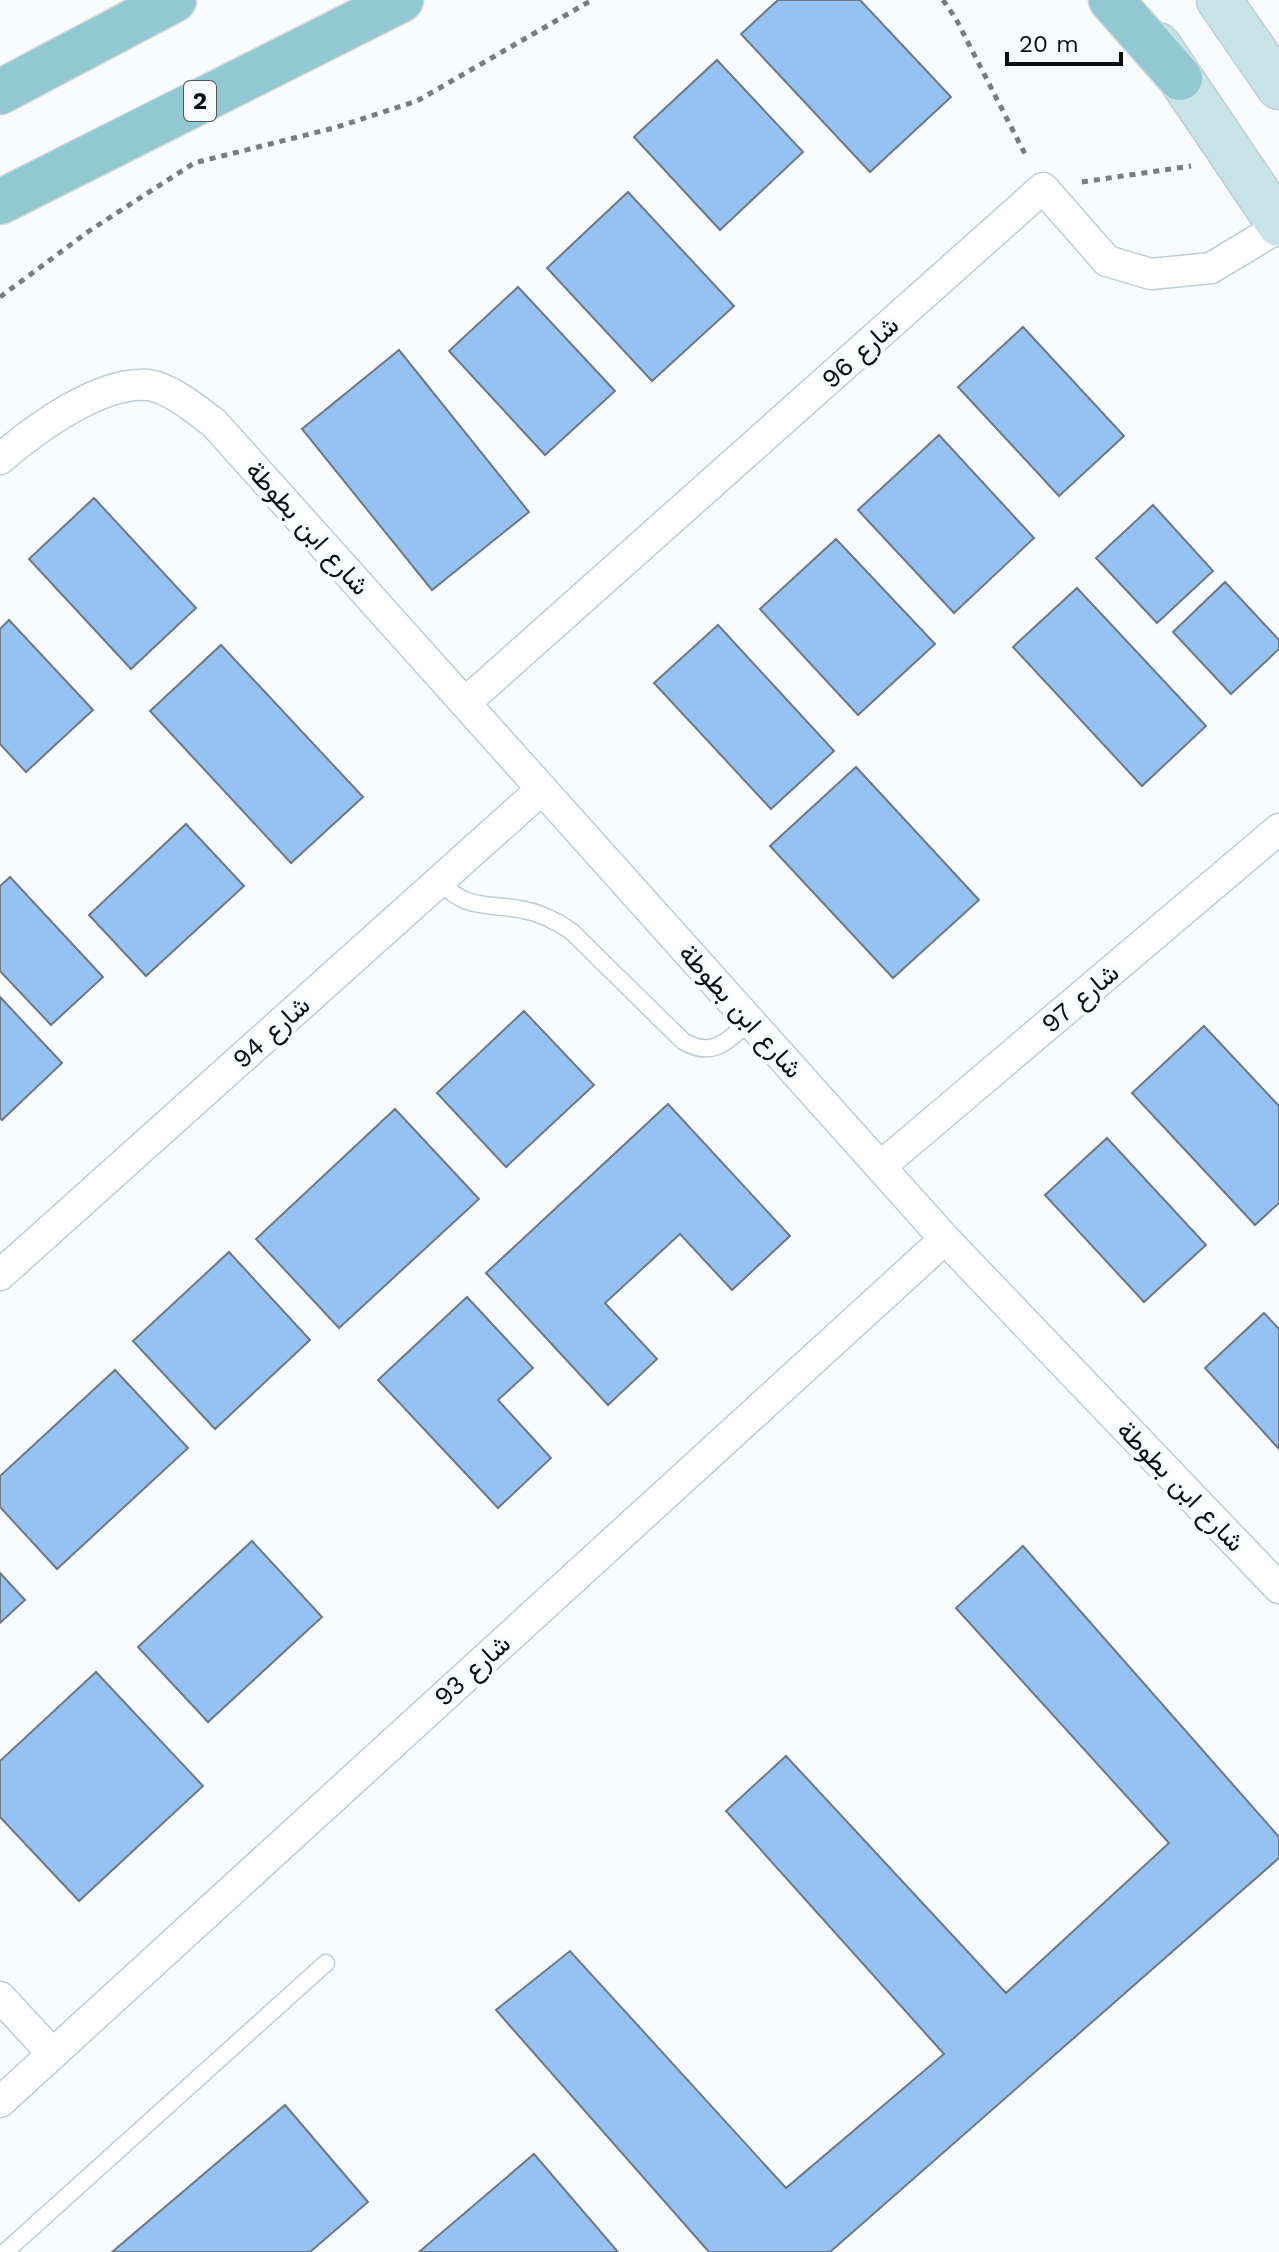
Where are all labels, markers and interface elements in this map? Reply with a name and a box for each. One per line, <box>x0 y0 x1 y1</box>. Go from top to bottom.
scale bar <box>1007 16 1121 66</box>
text: 20 m <box>1019 30 1079 58</box>
road number: 2 <box>184 81 216 121</box>
street label: شارع 96 <box>815 310 907 397</box>
street label: شارع ابن بطوطة <box>238 455 376 603</box>
street label: شارع ابن بطوطة <box>671 938 809 1086</box>
street label: شارع 97 <box>1035 957 1127 1041</box>
street label: شارع 94 <box>226 990 318 1077</box>
street label: شارع ابن بطوطة <box>1109 1415 1251 1560</box>
street label: شارع 93 <box>428 1628 518 1714</box>

